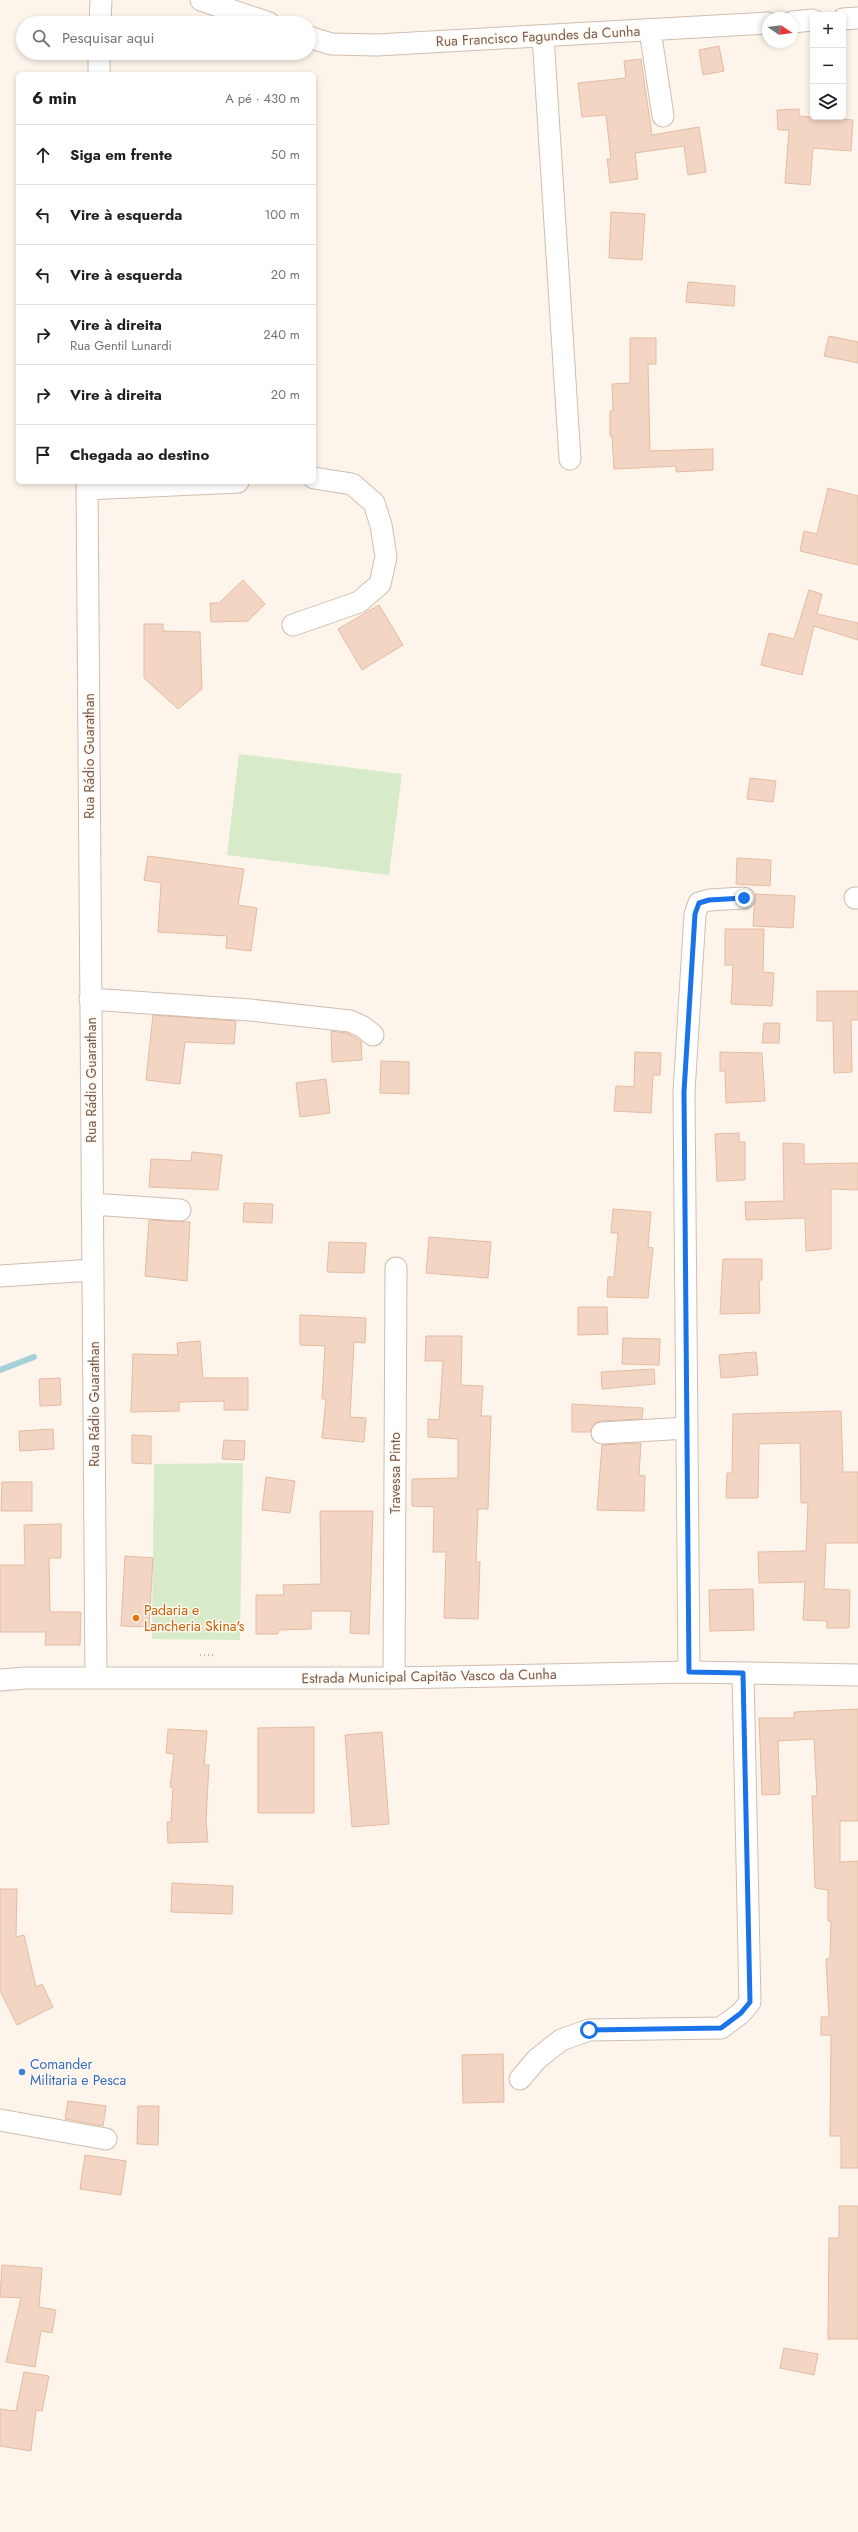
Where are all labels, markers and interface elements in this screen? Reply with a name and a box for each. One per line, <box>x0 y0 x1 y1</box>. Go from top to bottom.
north arrow <box>762 12 798 48</box>
map controls <box>810 12 846 120</box>
button: + <box>810 12 846 48</box>
search box <box>16 16 316 60</box>
street label: Rua Francisco Fagundes da Cunha <box>435 21 641 51</box>
icon: search <box>30 27 52 49</box>
text: Pesquisar aqui <box>62 27 154 49</box>
button: − <box>810 48 846 84</box>
button: layers <box>810 84 846 120</box>
text: 6 min <box>32 86 77 110</box>
text: A pé · 430 m <box>225 89 300 108</box>
icon: ahead <box>32 144 54 166</box>
text: Siga em frente <box>70 144 172 166</box>
text: 50 m <box>271 145 300 164</box>
icon: left <box>32 204 54 226</box>
text: Vire à esquerda <box>70 204 182 226</box>
text: 100 m <box>265 205 300 224</box>
icon: left <box>32 264 54 286</box>
text: Vire à esquerda <box>70 264 182 286</box>
text: 20 m <box>271 265 300 284</box>
text: Vire à direita <box>70 314 162 336</box>
icon: right <box>32 324 54 346</box>
text: 240 m <box>263 325 300 344</box>
text: Rua Gentil Lunardi <box>70 336 172 355</box>
icon: right <box>32 384 54 406</box>
text: Vire à direita <box>70 384 162 406</box>
text: 20 m <box>271 385 300 404</box>
icon: arrive <box>32 444 54 466</box>
text: Chegada ao destino <box>70 444 209 466</box>
street label: Rua Rádio Guarathan <box>79 693 99 819</box>
route end <box>735 889 753 907</box>
street label: Rua Rádio Guarathan <box>81 1017 101 1143</box>
street label: Rua Rádio Guarathan <box>84 1341 104 1467</box>
street label: Travessa Pinto <box>385 1432 405 1514</box>
place label: Padaria e Lancheria Skina's <box>144 1600 245 1636</box>
marker: Padaria e Lancheria Skina's <box>131 1613 141 1623</box>
street label: Estrada Municipal Capitão Vasco da Cunha <box>301 1664 557 1688</box>
route start <box>580 2021 598 2039</box>
place label: Comander Militaria e Pesca <box>30 2054 126 2090</box>
marker: Comander Militaria e Pesca <box>17 2067 27 2077</box>

